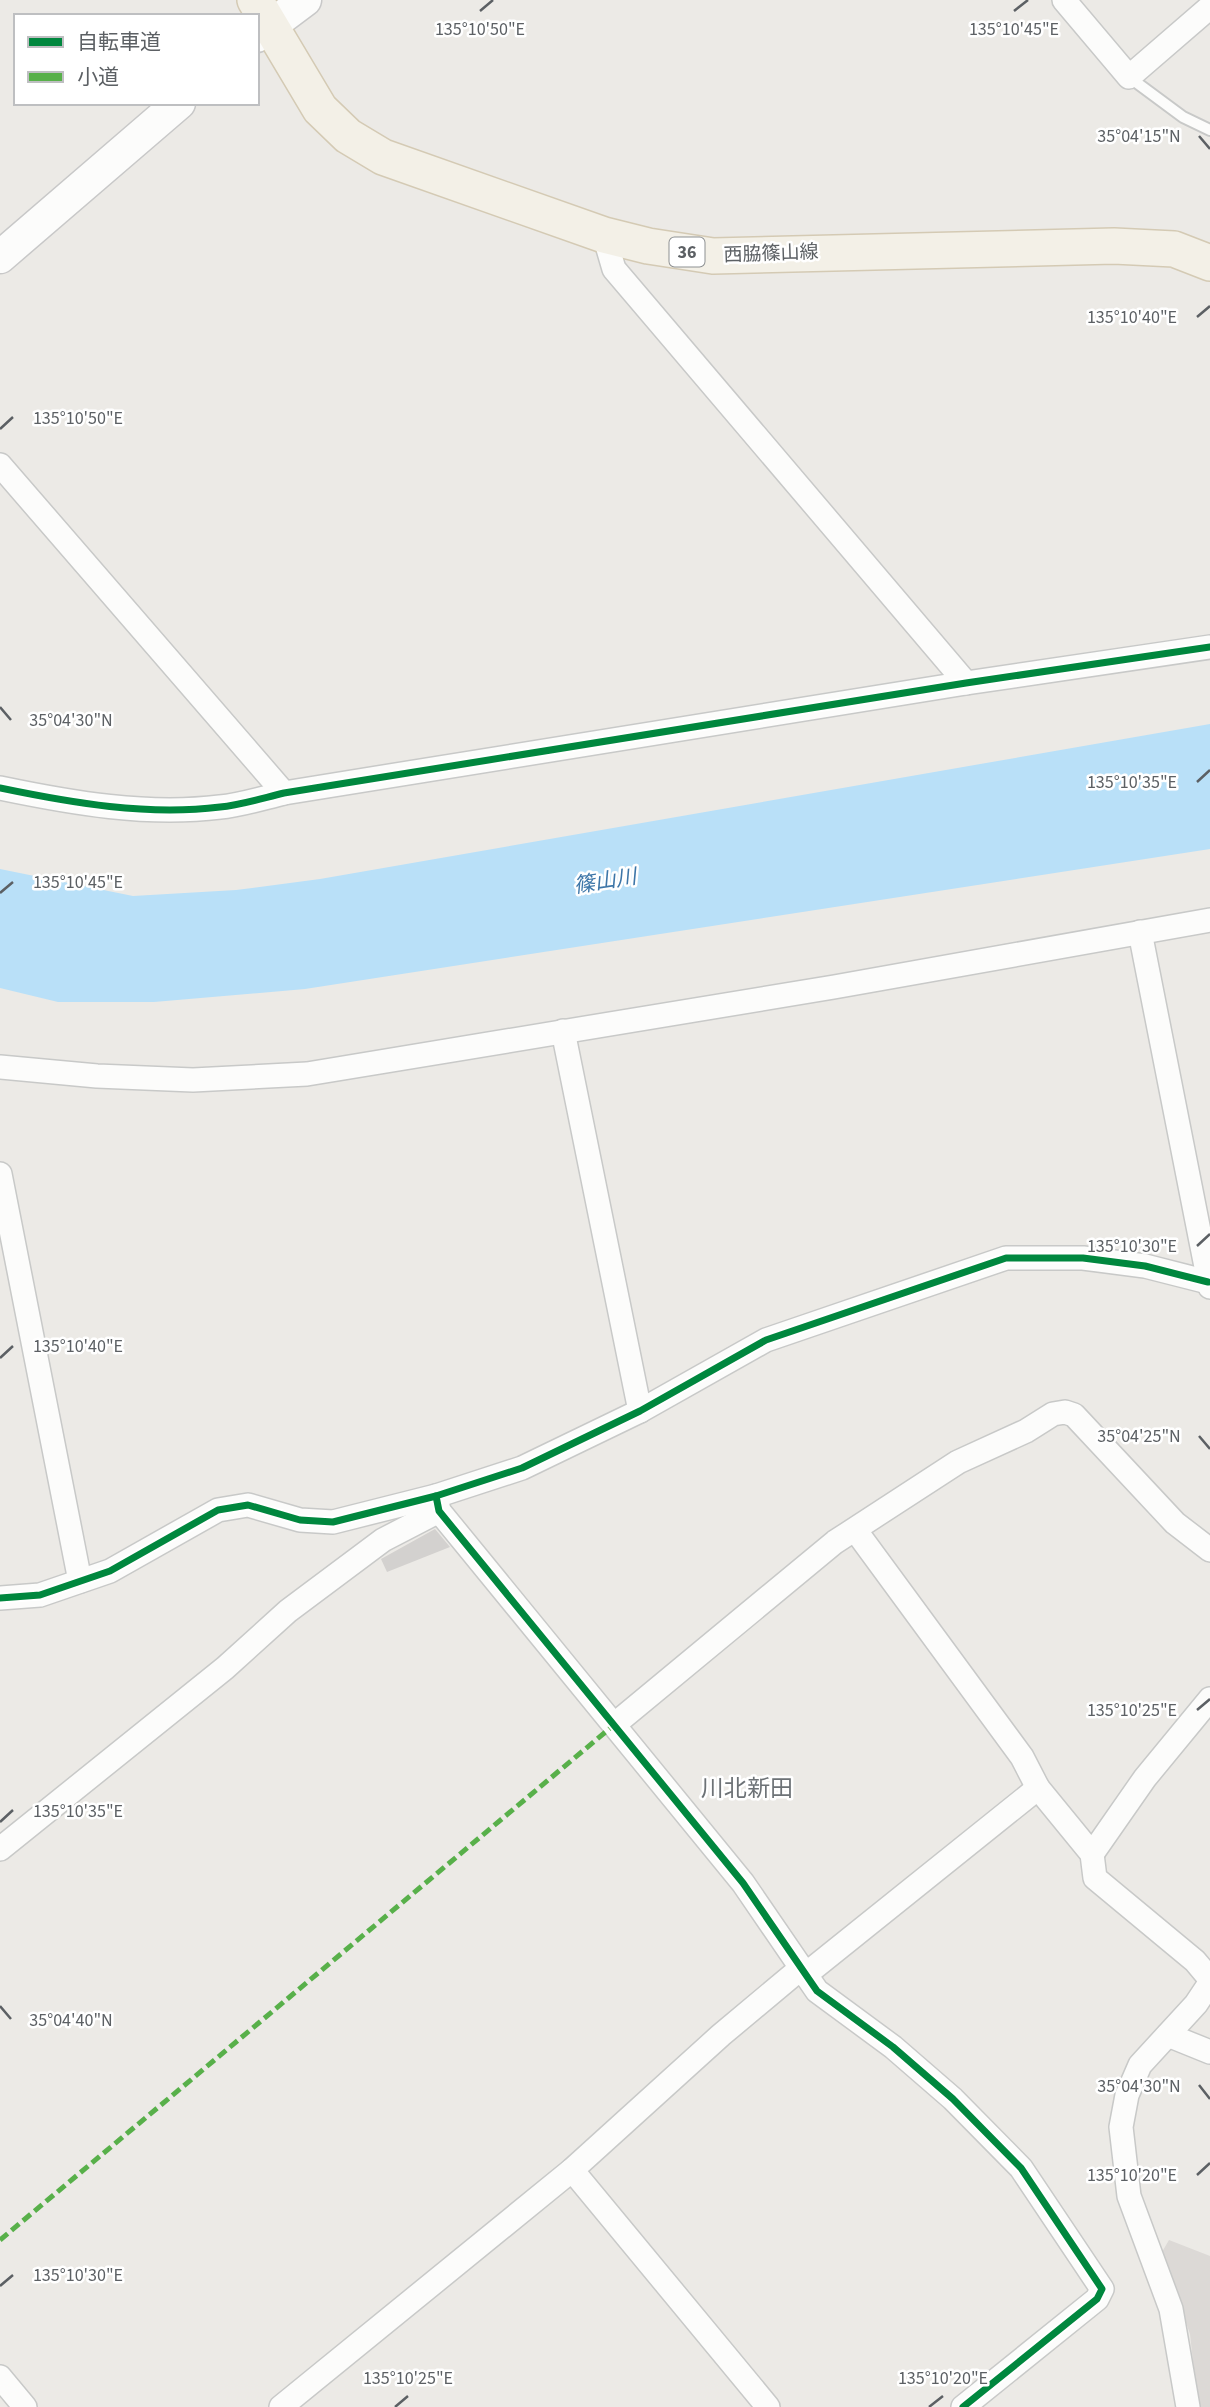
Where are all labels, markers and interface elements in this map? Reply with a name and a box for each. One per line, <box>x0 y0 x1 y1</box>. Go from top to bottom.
legend <box>14 14 259 105</box>
text: 135°10'50"E <box>435 17 525 42</box>
text: 135°10'45"E <box>969 17 1059 42</box>
text: 自転車道 <box>77 27 161 57</box>
text: 小道 <box>77 62 119 92</box>
text: 35°04'15"N <box>1097 124 1181 149</box>
road number: 36 <box>670 238 704 266</box>
street label: 西脇篠山線 <box>723 239 819 269</box>
text: 135°10'40"E <box>1087 305 1177 330</box>
text: 135°10'50"E <box>33 406 123 431</box>
text: 35°04'30"N <box>29 708 113 733</box>
text: 135°10'35"E <box>1087 770 1177 795</box>
water label: 篠山川 <box>572 861 640 901</box>
text: 135°10'45"E <box>33 870 123 895</box>
text: 135°10'30"E <box>1087 1234 1177 1259</box>
text: 135°10'40"E <box>33 1334 123 1359</box>
text: 35°04'25"N <box>1097 1424 1181 1449</box>
text: 135°10'25"E <box>1087 1698 1177 1723</box>
district label: 川北新田 <box>701 1772 793 1805</box>
text: 135°10'35"E <box>33 1799 123 1824</box>
text: 35°04'40"N <box>29 2008 113 2033</box>
text: 35°04'30"N <box>1097 2074 1181 2099</box>
text: 135°10'20"E <box>1087 2163 1177 2188</box>
text: 135°10'30"E <box>33 2263 123 2288</box>
text: 135°10'25"E <box>363 2366 453 2391</box>
text: 135°10'20"E <box>898 2366 988 2391</box>

